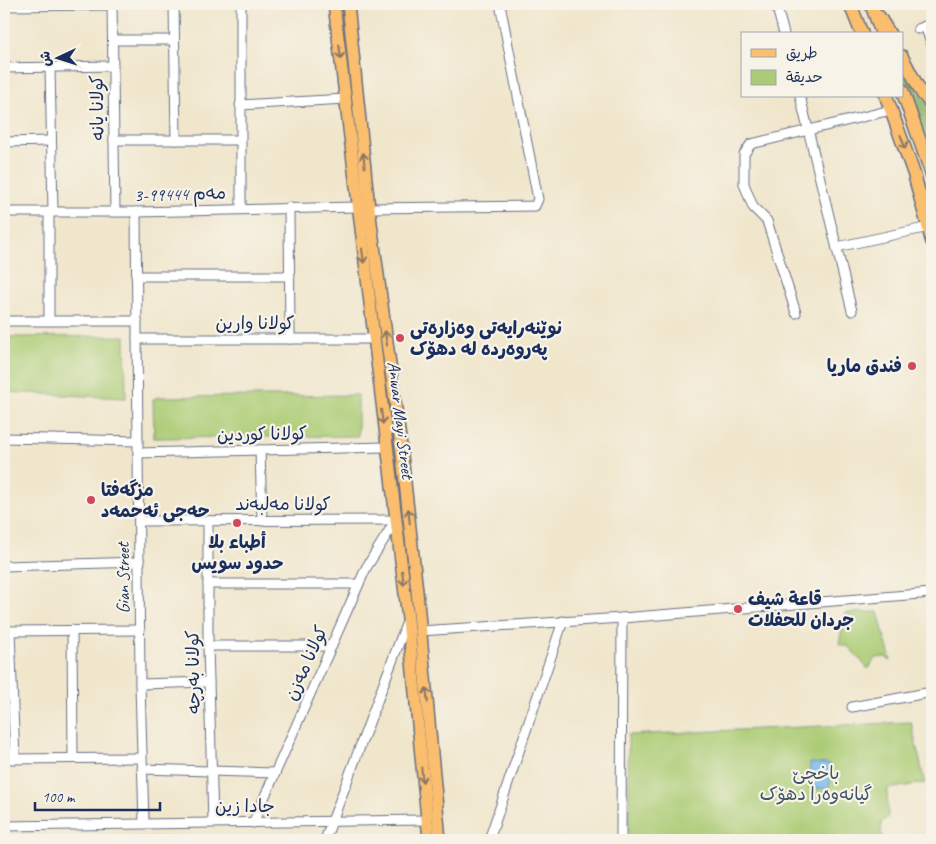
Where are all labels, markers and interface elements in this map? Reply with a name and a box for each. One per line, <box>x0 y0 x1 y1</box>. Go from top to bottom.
north arrow <box>32 32 82 82</box>
legend <box>741 32 904 98</box>
one-way arrow <box>335 44 345 60</box>
text: طريق <box>786 44 818 63</box>
text: ش <box>37 51 55 67</box>
text: حديقة <box>786 68 823 87</box>
street label: کولانا یانه <box>85 74 110 141</box>
one-way arrow <box>899 134 908 149</box>
one-way arrow <box>360 152 369 168</box>
street label: مەم 99444-3 <box>134 181 226 210</box>
one-way arrow <box>358 247 368 263</box>
street label: کولانا وارین <box>215 312 295 335</box>
place label: نوێنەرایەتی وەزارەتی پەروەردە لە دهۆک <box>410 317 562 361</box>
one-way arrow <box>381 330 391 346</box>
marker: نوێنەرایەتی وەزارەتی پەروەردە لە دهۆک <box>394 332 406 344</box>
place label: فندق ماريا <box>827 355 902 377</box>
street label: Anwar Mayi Street <box>383 360 419 482</box>
marker: فندق ماريا <box>906 360 918 372</box>
one-way arrow <box>377 409 387 425</box>
street label: کولانا کوردین <box>217 422 308 447</box>
place label: مزگەفتا حەجی ئەحمەد <box>101 479 210 523</box>
street label: کولانا مەلبەند <box>235 493 331 516</box>
marker: مزگەفتا حەجی ئەحمەد <box>85 494 97 506</box>
one-way arrow <box>404 509 414 525</box>
marker: أطباء بلا حدود سويس <box>231 517 243 529</box>
place label: أطباء بلا حدود سويس <box>191 531 284 574</box>
street label: Gian Street <box>112 541 134 613</box>
one-way arrow <box>398 570 408 586</box>
place label: قاعة شيف جردان للحفلات <box>748 588 854 631</box>
marker: قاعة شيف جردان للحفلات <box>732 603 744 615</box>
street label: کولانا مەزن <box>280 622 333 704</box>
street label: کولانا بەرچە <box>181 630 206 714</box>
one-way arrow <box>422 688 432 704</box>
park label: باخچێ گیانه‌وه‌را دهۆک <box>760 762 873 805</box>
one-way arrow <box>417 767 427 783</box>
scale bar <box>35 779 160 811</box>
text: 100 m <box>42 788 76 807</box>
street label: جادا زین <box>215 795 275 817</box>

